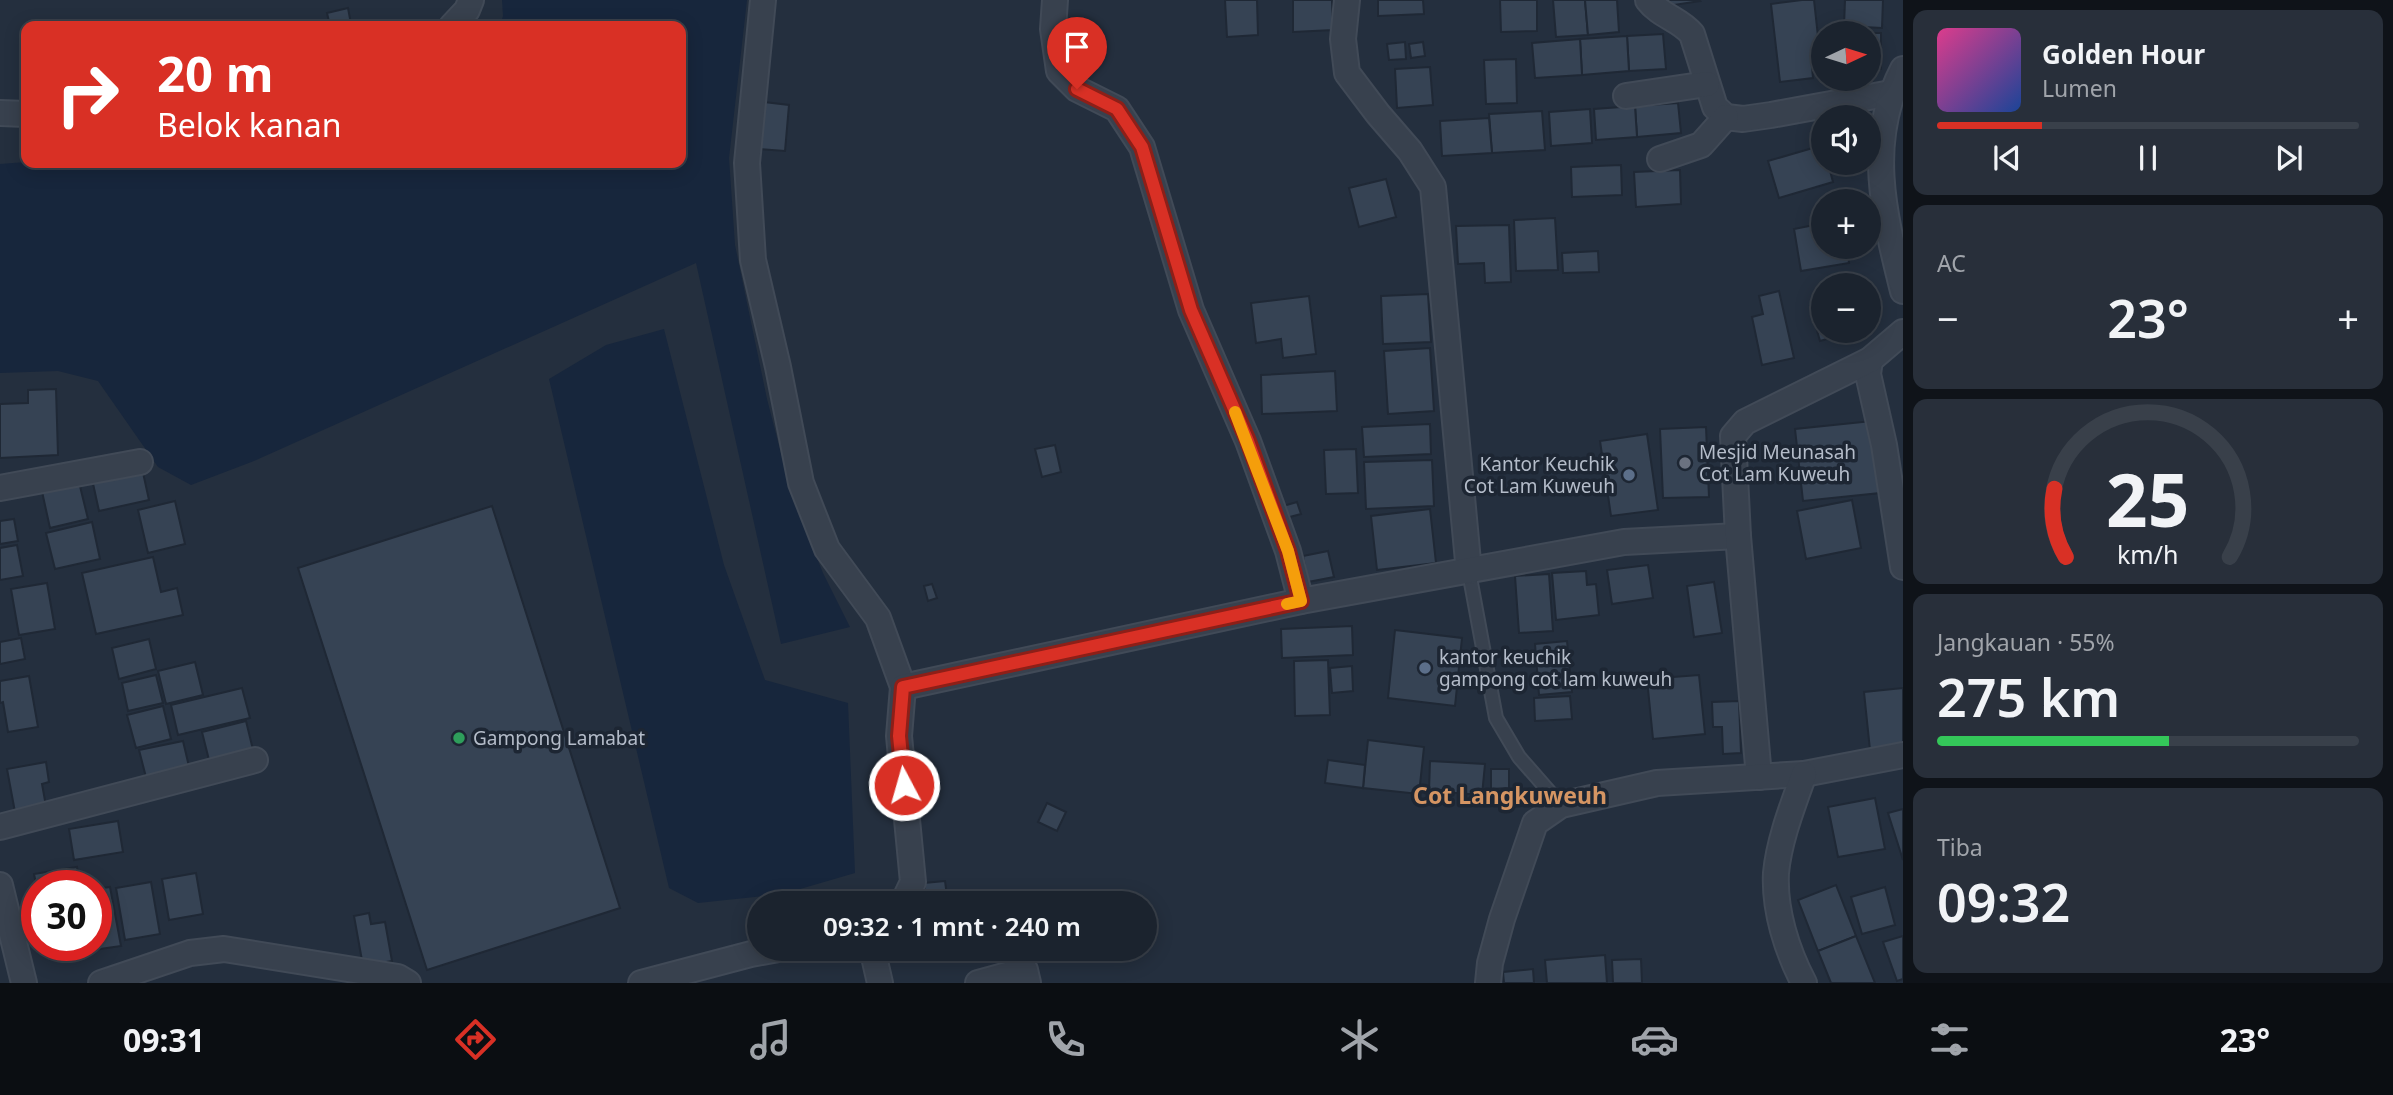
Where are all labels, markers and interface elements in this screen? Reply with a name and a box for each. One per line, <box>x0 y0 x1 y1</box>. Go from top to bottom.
pin <box>1047 17 1107 89</box>
north arrow <box>1811 21 1881 91</box>
map controls <box>1811 21 1881 343</box>
icon: arrive <box>1058 28 1096 66</box>
text: Golden Hour <box>2042 36 2205 72</box>
text: 20 m <box>157 40 274 106</box>
icon: right <box>42 49 133 140</box>
text: Lumen <box>2042 72 2117 104</box>
text: Belok kanan <box>157 103 341 146</box>
button: sound <box>1811 105 1881 175</box>
icon: previous <box>1988 139 2026 177</box>
icon: pause <box>2129 139 2167 177</box>
icon: next <box>2270 139 2308 177</box>
button: + <box>1811 189 1881 259</box>
text: AC <box>1937 247 1966 279</box>
button: − <box>1811 273 1881 343</box>
text: 23° <box>2107 282 2189 353</box>
text: − <box>1937 292 1959 344</box>
text: + <box>2337 292 2359 344</box>
place label: Mesjid Meunasah Cot Lam Kuweuh <box>1699 439 1856 487</box>
text: 25 <box>2106 450 2190 549</box>
place label: Kantor Keuchik Cot Lam Kuweuh <box>1464 451 1615 499</box>
marker: Mesjid Meunasah Cot Lam Kuweuh <box>1677 455 1693 471</box>
marker: Kantor Keuchik Cot Lam Kuweuh <box>1621 467 1637 483</box>
text: km/h <box>2117 537 2179 571</box>
text: Jangkauan · 55% <box>1937 626 2115 658</box>
place label: kantor keuchik gampong cot lam kuweuh <box>1439 644 1672 692</box>
marker: kantor keuchik gampong cot lam kuweuh <box>1417 660 1433 676</box>
text: 275 km <box>1937 661 2120 732</box>
place label: Gampong Lamabat <box>473 725 645 751</box>
marker: Gampong Lamabat <box>451 730 467 746</box>
position arrow <box>867 748 941 822</box>
district label: Cot Langkuweuh <box>1413 779 1607 811</box>
text: Tiba <box>1937 831 1983 863</box>
text: 09:32 <box>1937 866 2070 937</box>
speed limit sign: 30 <box>21 870 112 961</box>
text: 09:32 · 1 mnt · 240 m <box>823 908 1081 944</box>
icon: directions <box>451 1015 500 1064</box>
icon: music <box>746 1015 795 1064</box>
icon: phone <box>1041 1015 1090 1064</box>
icon: climate <box>1335 1015 1384 1064</box>
icon: car <box>1630 1015 1679 1064</box>
icon: filters <box>1925 1015 1974 1064</box>
text: 09:31 <box>123 1018 205 1061</box>
text: 23° <box>2220 1018 2270 1061</box>

